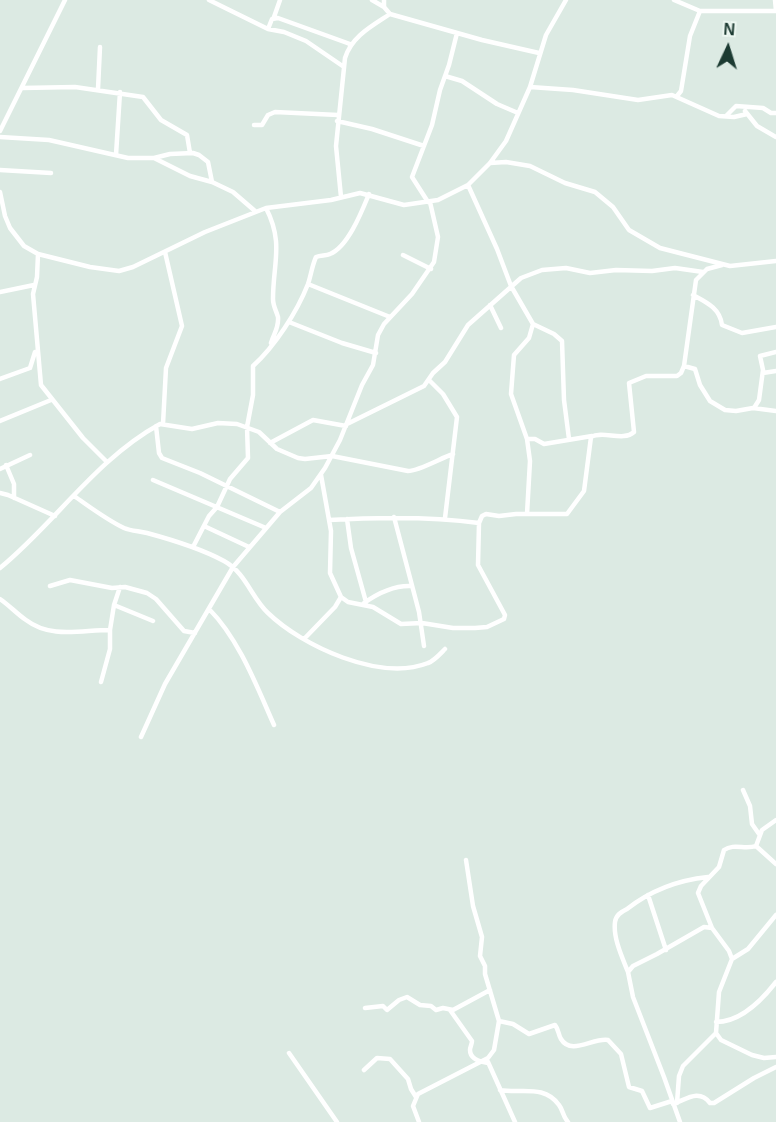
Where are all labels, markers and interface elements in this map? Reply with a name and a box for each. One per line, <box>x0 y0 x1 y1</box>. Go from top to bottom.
north arrow <box>698 18 758 78</box>
text: N <box>723 21 736 38</box>

